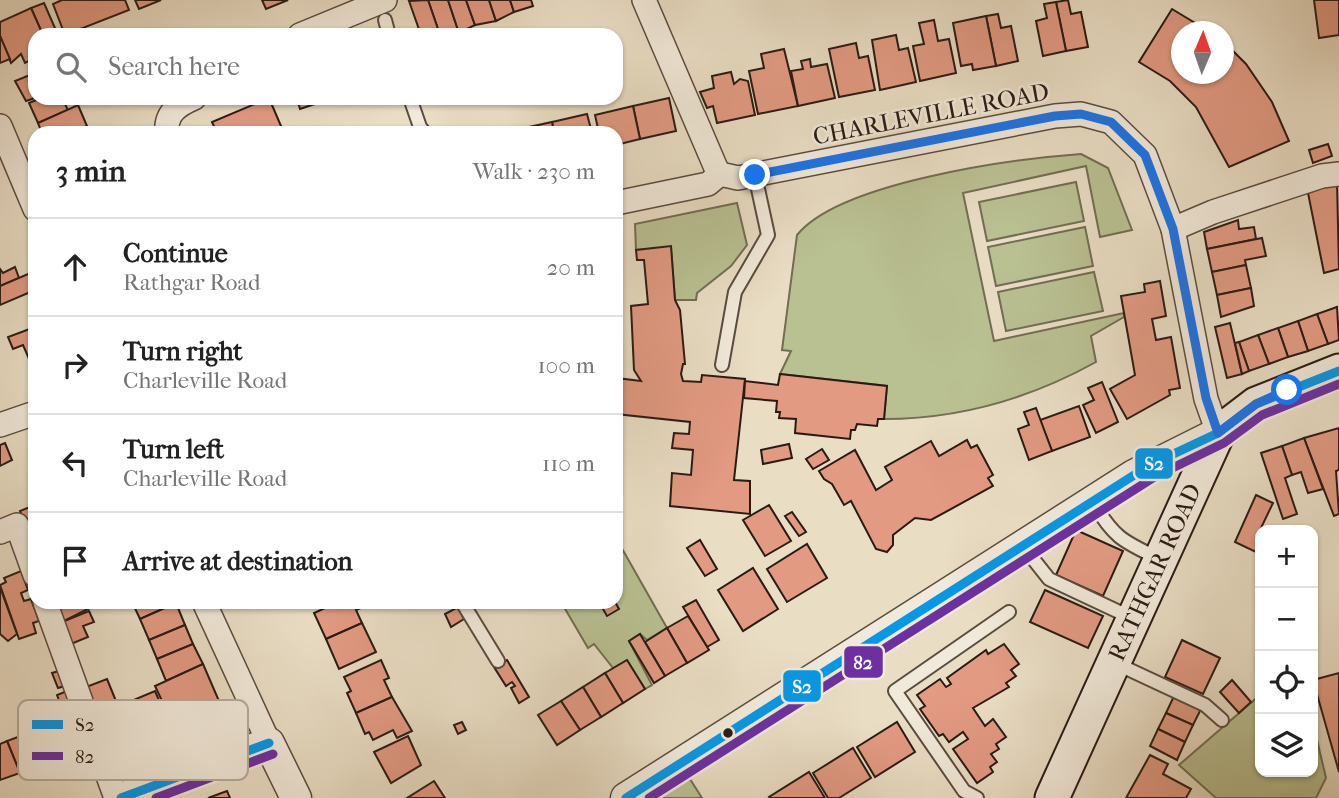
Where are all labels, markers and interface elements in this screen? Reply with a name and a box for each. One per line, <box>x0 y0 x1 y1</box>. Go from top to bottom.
north arrow <box>1171 21 1234 84</box>
search box <box>28 28 623 105</box>
icon: search <box>52 48 90 86</box>
text: Search here <box>108 51 240 82</box>
street label: CHARLEVILLE ROAD <box>811 77 1051 151</box>
text: 3 min <box>56 154 126 189</box>
text: Walk · 230 m <box>473 158 595 185</box>
route end <box>739 159 770 190</box>
text: Continue <box>123 238 228 269</box>
icon: ahead <box>56 248 94 286</box>
text: 20 m <box>546 254 595 281</box>
text: Rathgar Road <box>123 269 261 296</box>
text: Turn right <box>123 336 243 367</box>
icon: right <box>56 346 94 384</box>
text: 100 m <box>537 352 595 379</box>
text: Charleville Road <box>123 367 287 394</box>
route start <box>1271 374 1302 405</box>
text: Turn left <box>123 434 224 465</box>
icon: left <box>56 444 94 482</box>
line badge: S2 <box>1134 447 1174 480</box>
text: 110 m <box>542 450 595 477</box>
text: S2 <box>1144 453 1164 475</box>
text: Charleville Road <box>123 465 287 492</box>
street label: RATHGAR ROAD <box>1102 479 1207 665</box>
map controls <box>1255 525 1318 777</box>
button: + <box>1255 525 1318 588</box>
icon: arrive <box>56 542 94 580</box>
text: Arrive at destination <box>123 546 353 577</box>
button: − <box>1255 588 1318 651</box>
line badge: 82 <box>843 645 884 679</box>
button: locate <box>1255 651 1318 714</box>
text: 82 <box>853 652 873 674</box>
line badge: S2 <box>782 669 822 703</box>
text: S2 <box>792 676 812 698</box>
legend <box>18 700 248 780</box>
text: S2 <box>75 714 95 736</box>
button: layers <box>1255 714 1318 777</box>
unlabelled marker <box>721 726 735 740</box>
text: 82 <box>75 746 95 768</box>

